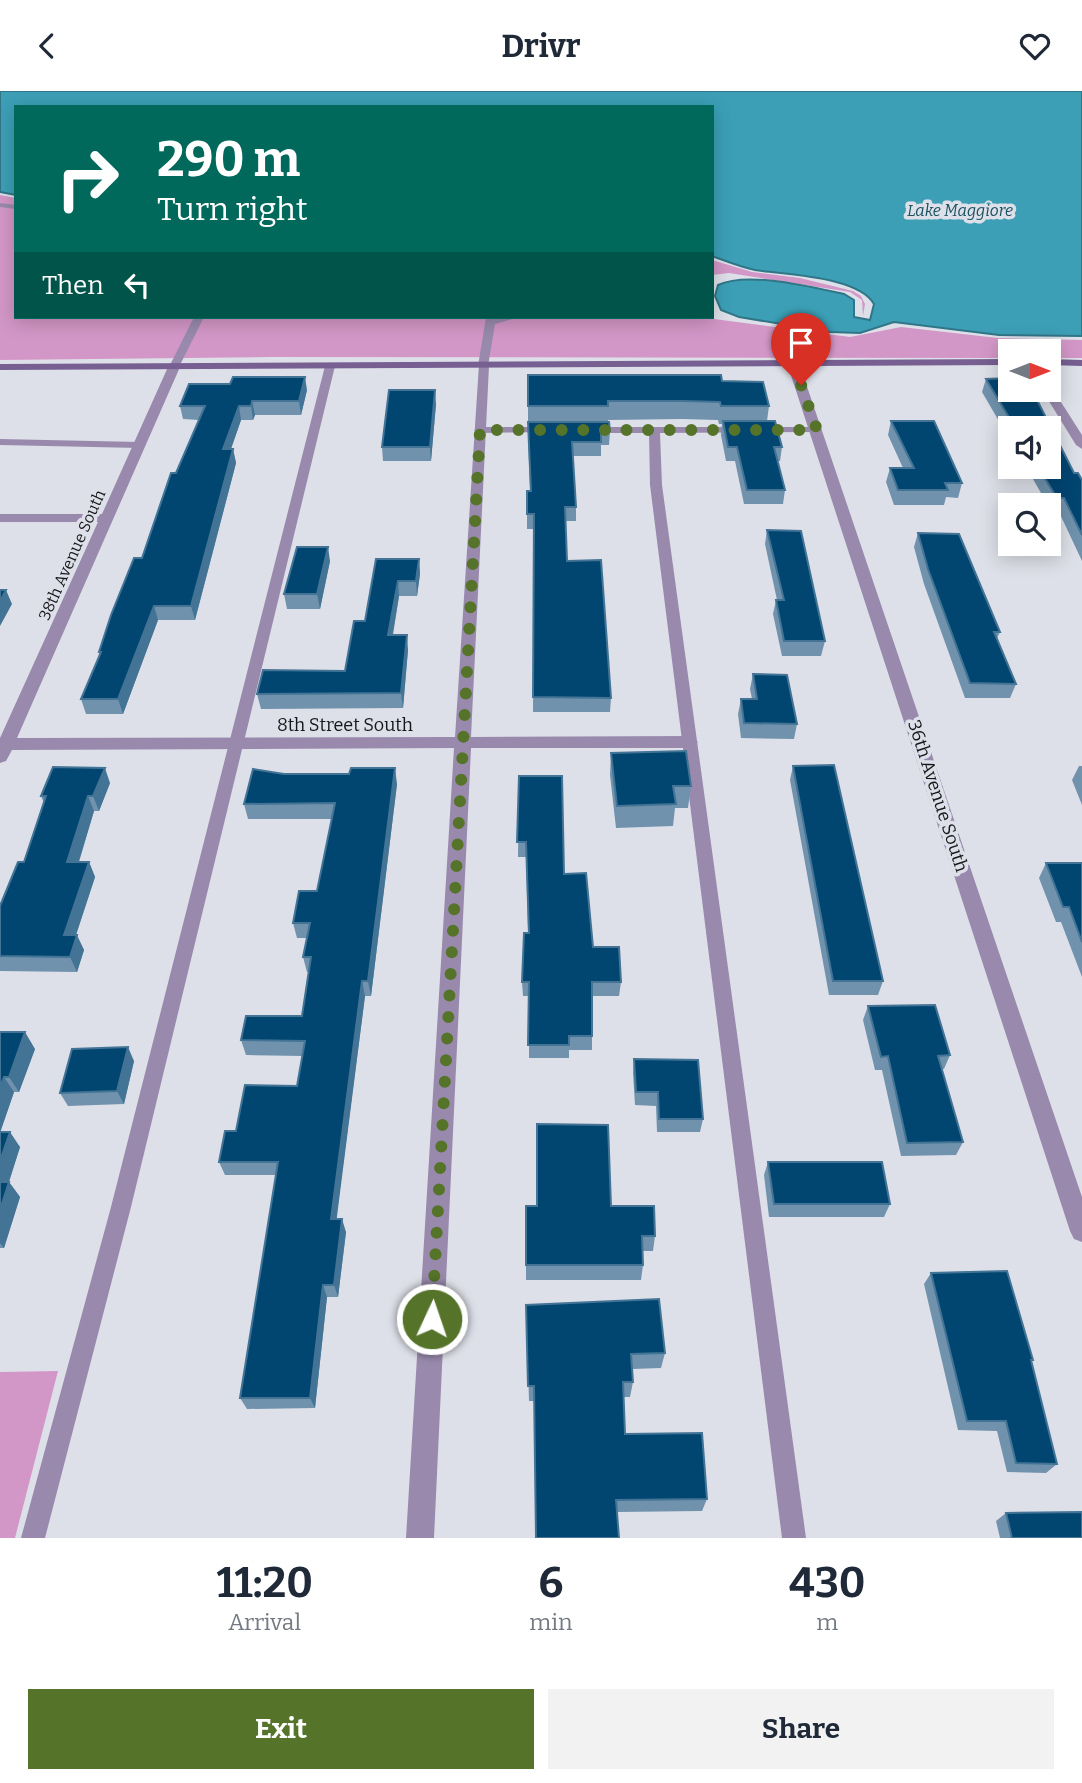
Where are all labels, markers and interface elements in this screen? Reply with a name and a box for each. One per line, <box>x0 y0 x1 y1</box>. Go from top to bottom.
icon: back <box>28 27 66 65</box>
text: Drivr <box>501 27 581 65</box>
icon: heart <box>1016 27 1054 65</box>
text: 290 m <box>157 130 300 189</box>
icon: right <box>42 133 133 224</box>
text: Turn right <box>157 190 308 228</box>
water label: Lake Maggiore <box>907 201 1013 220</box>
icon: left <box>118 266 156 304</box>
text: Then <box>42 270 104 301</box>
pin <box>771 313 831 385</box>
icon: arrive <box>782 324 820 362</box>
north arrow <box>998 339 1060 403</box>
map controls <box>998 339 1061 556</box>
button: sound <box>998 416 1061 479</box>
street label: 38th Avenue South <box>35 487 109 623</box>
button: search <box>998 493 1061 556</box>
street label: 8th Street South <box>277 714 413 736</box>
street label: 36th Avenue South <box>903 717 973 875</box>
position arrow <box>395 1282 469 1356</box>
text: 11:20 <box>216 1558 313 1608</box>
text: 6 <box>539 1558 563 1608</box>
text: 430 <box>789 1558 866 1608</box>
text: Arrival <box>228 1608 301 1636</box>
text: min <box>529 1608 573 1636</box>
text: m <box>816 1608 838 1636</box>
button: Exit <box>28 1689 534 1769</box>
button: Share <box>548 1689 1054 1769</box>

